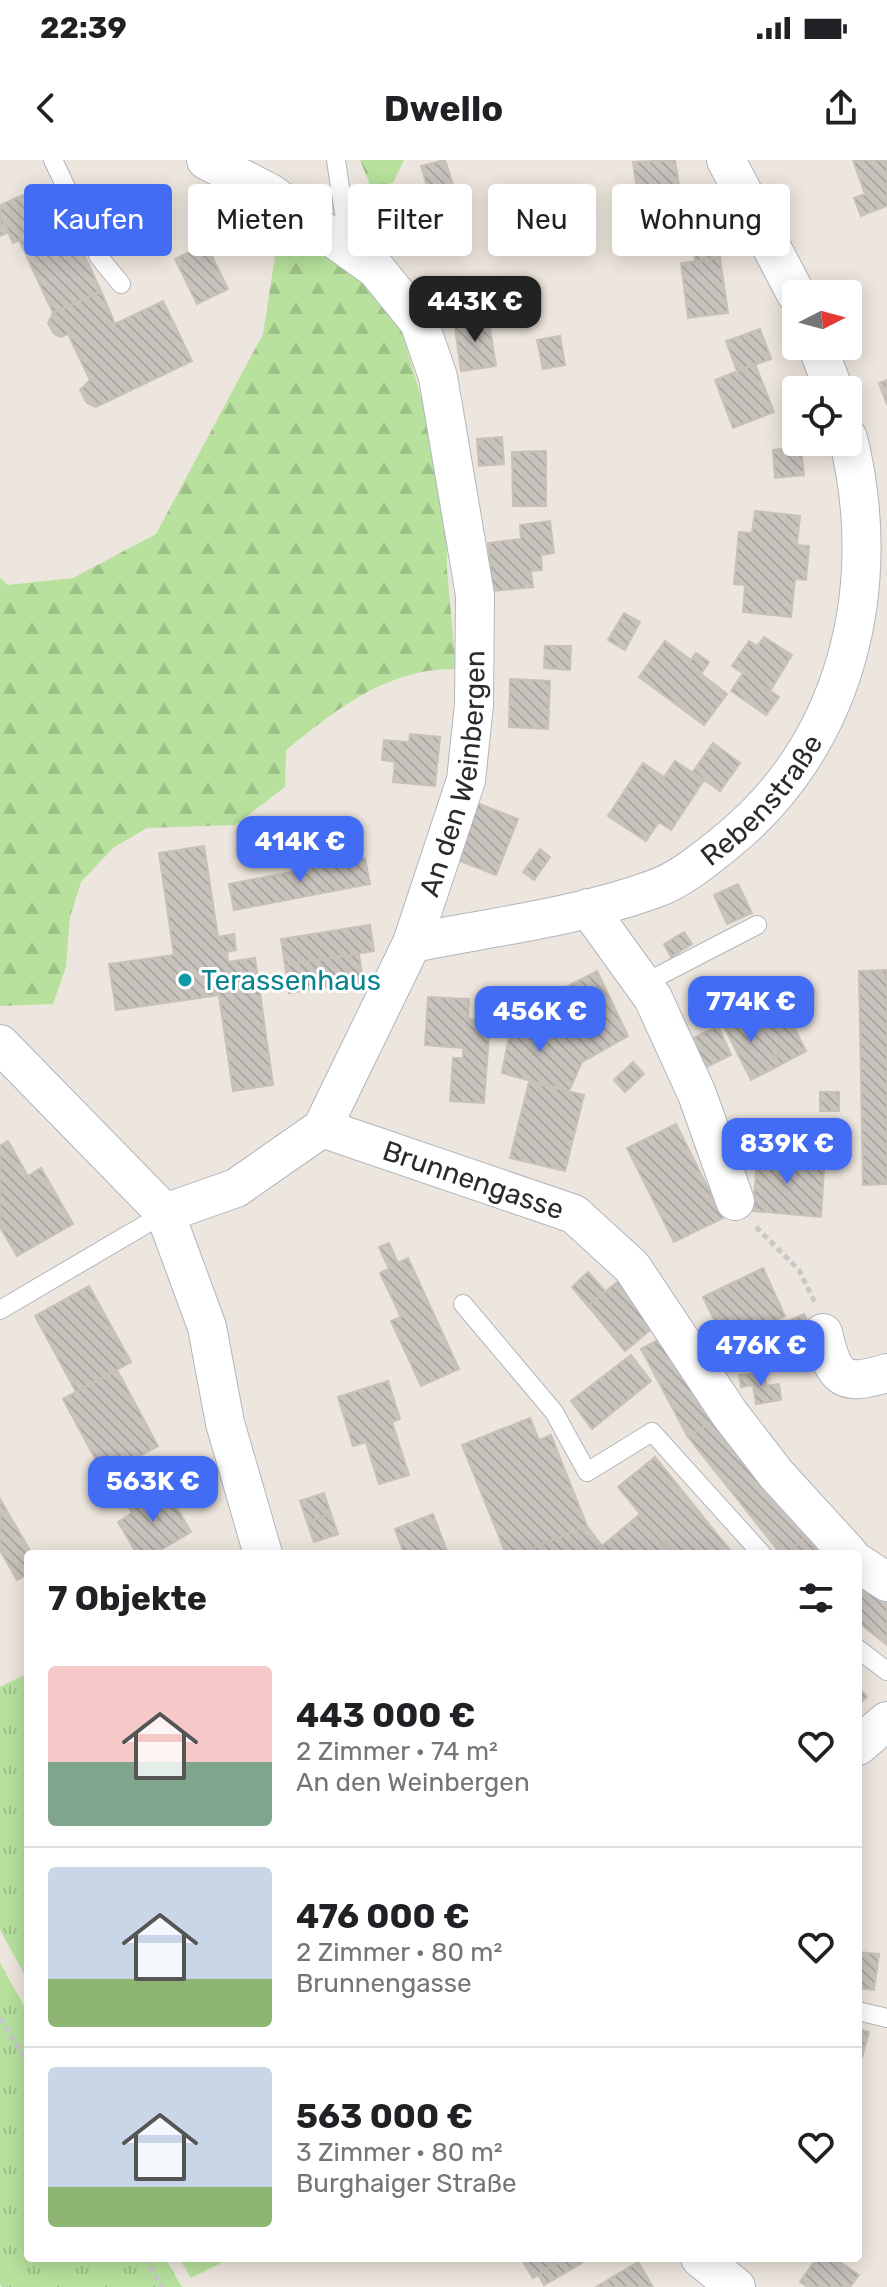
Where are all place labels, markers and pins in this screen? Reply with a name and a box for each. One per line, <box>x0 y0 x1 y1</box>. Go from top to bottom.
pin: 443K € <box>410 276 540 344</box>
pin: 414K € <box>235 816 365 884</box>
place label: Terassenhaus <box>201 964 381 997</box>
marker: Terassenhaus <box>176 971 194 989</box>
pin: 774K € <box>686 976 816 1044</box>
pin: 456K € <box>475 986 605 1054</box>
pin: 839K € <box>722 1118 852 1186</box>
pin: 476K € <box>696 1320 826 1388</box>
pin: 563K € <box>88 1456 218 1524</box>

